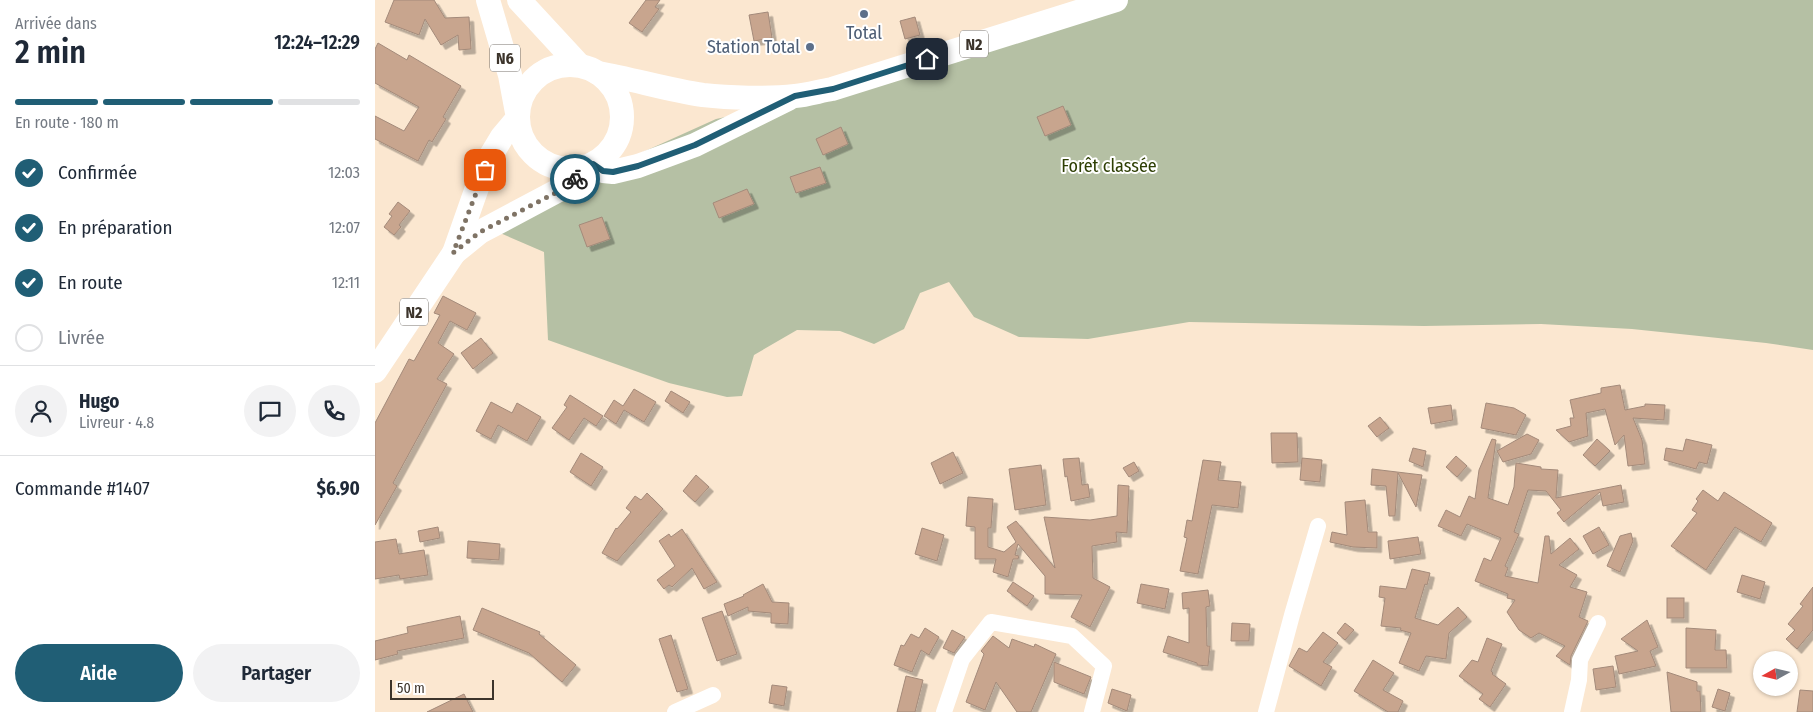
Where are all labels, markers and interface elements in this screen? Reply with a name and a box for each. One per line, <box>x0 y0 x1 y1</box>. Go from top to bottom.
marker: Total <box>858 8 870 20</box>
text: Arrivée dans <box>15 14 97 33</box>
place label: Total <box>846 22 882 44</box>
text: 12:24–12:29 <box>274 31 360 54</box>
road number: N2 <box>960 31 988 58</box>
text: 2 min <box>15 33 86 71</box>
place label: Station Total <box>707 36 800 58</box>
pin <box>906 38 948 80</box>
marker: Station Total <box>804 41 816 53</box>
road number: N6 <box>490 44 520 72</box>
icon: home <box>913 45 941 73</box>
text: En route · 180 m <box>15 113 119 132</box>
pin <box>464 149 506 191</box>
courier <box>550 154 600 204</box>
park label: Forêt classée <box>1061 155 1157 177</box>
icon: bag <box>471 156 499 184</box>
icon: check <box>15 159 43 187</box>
text: Confirmée <box>58 161 137 184</box>
text: 12:03 <box>328 163 360 182</box>
icon: bike <box>561 165 589 193</box>
icon: check <box>15 214 43 242</box>
text: En préparation <box>58 216 172 239</box>
text: 12:07 <box>329 218 360 237</box>
icon: check <box>15 269 43 297</box>
text: En route <box>58 271 123 294</box>
text: 12:11 <box>332 273 360 292</box>
road number: N2 <box>400 298 428 326</box>
text: Livrée <box>58 326 105 349</box>
button: person <box>15 385 67 437</box>
button: chat <box>244 385 296 437</box>
button: phone <box>308 385 360 437</box>
text: Hugo <box>79 390 119 413</box>
text: Livreur · 4.8 <box>79 413 154 432</box>
text: Commande #1407 <box>15 477 150 500</box>
text: $6.90 <box>316 477 360 500</box>
button: Aide <box>15 644 183 702</box>
button: Partager <box>193 644 360 702</box>
north arrow <box>1753 651 1797 696</box>
map controls <box>1753 651 1798 696</box>
scale bar <box>390 677 494 700</box>
text: 50 m <box>397 680 425 697</box>

